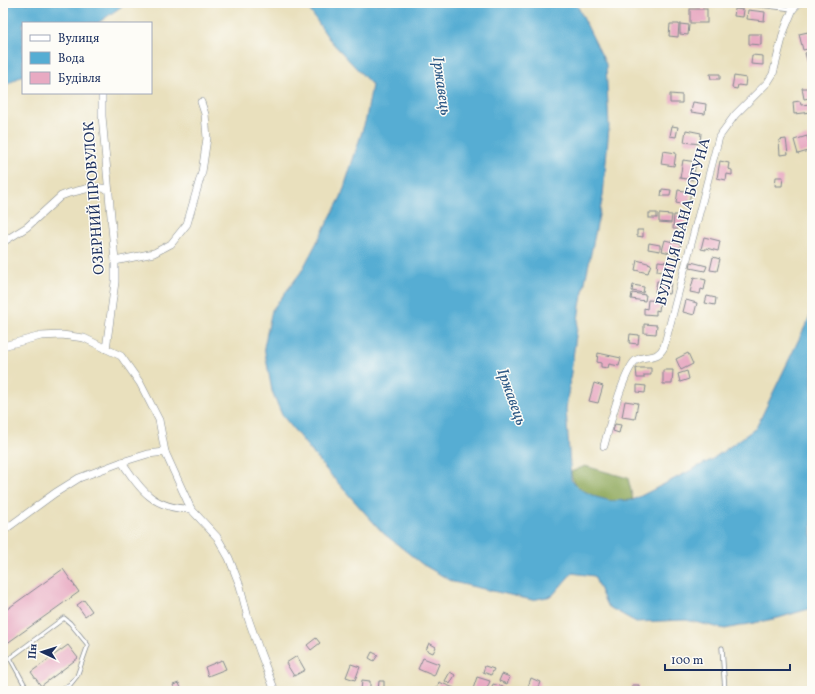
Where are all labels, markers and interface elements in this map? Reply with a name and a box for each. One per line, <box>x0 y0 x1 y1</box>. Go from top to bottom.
legend <box>22 22 152 94</box>
text: Вулиця <box>58 31 99 47</box>
text: Вода <box>58 51 85 67</box>
water label: Іржавець <box>426 55 456 117</box>
text: Будівля <box>58 71 101 87</box>
street label: ОЗЕРНИЙ ПРОВУЛОК <box>79 121 111 275</box>
street label: ВУЛИЦЯ ІВАНА БОГУНА <box>651 135 717 308</box>
water label: Іржавець <box>491 365 532 429</box>
north arrow <box>22 632 62 672</box>
text: Пн <box>25 643 42 660</box>
scale bar <box>665 646 790 672</box>
text: 100 m <box>671 653 704 669</box>

